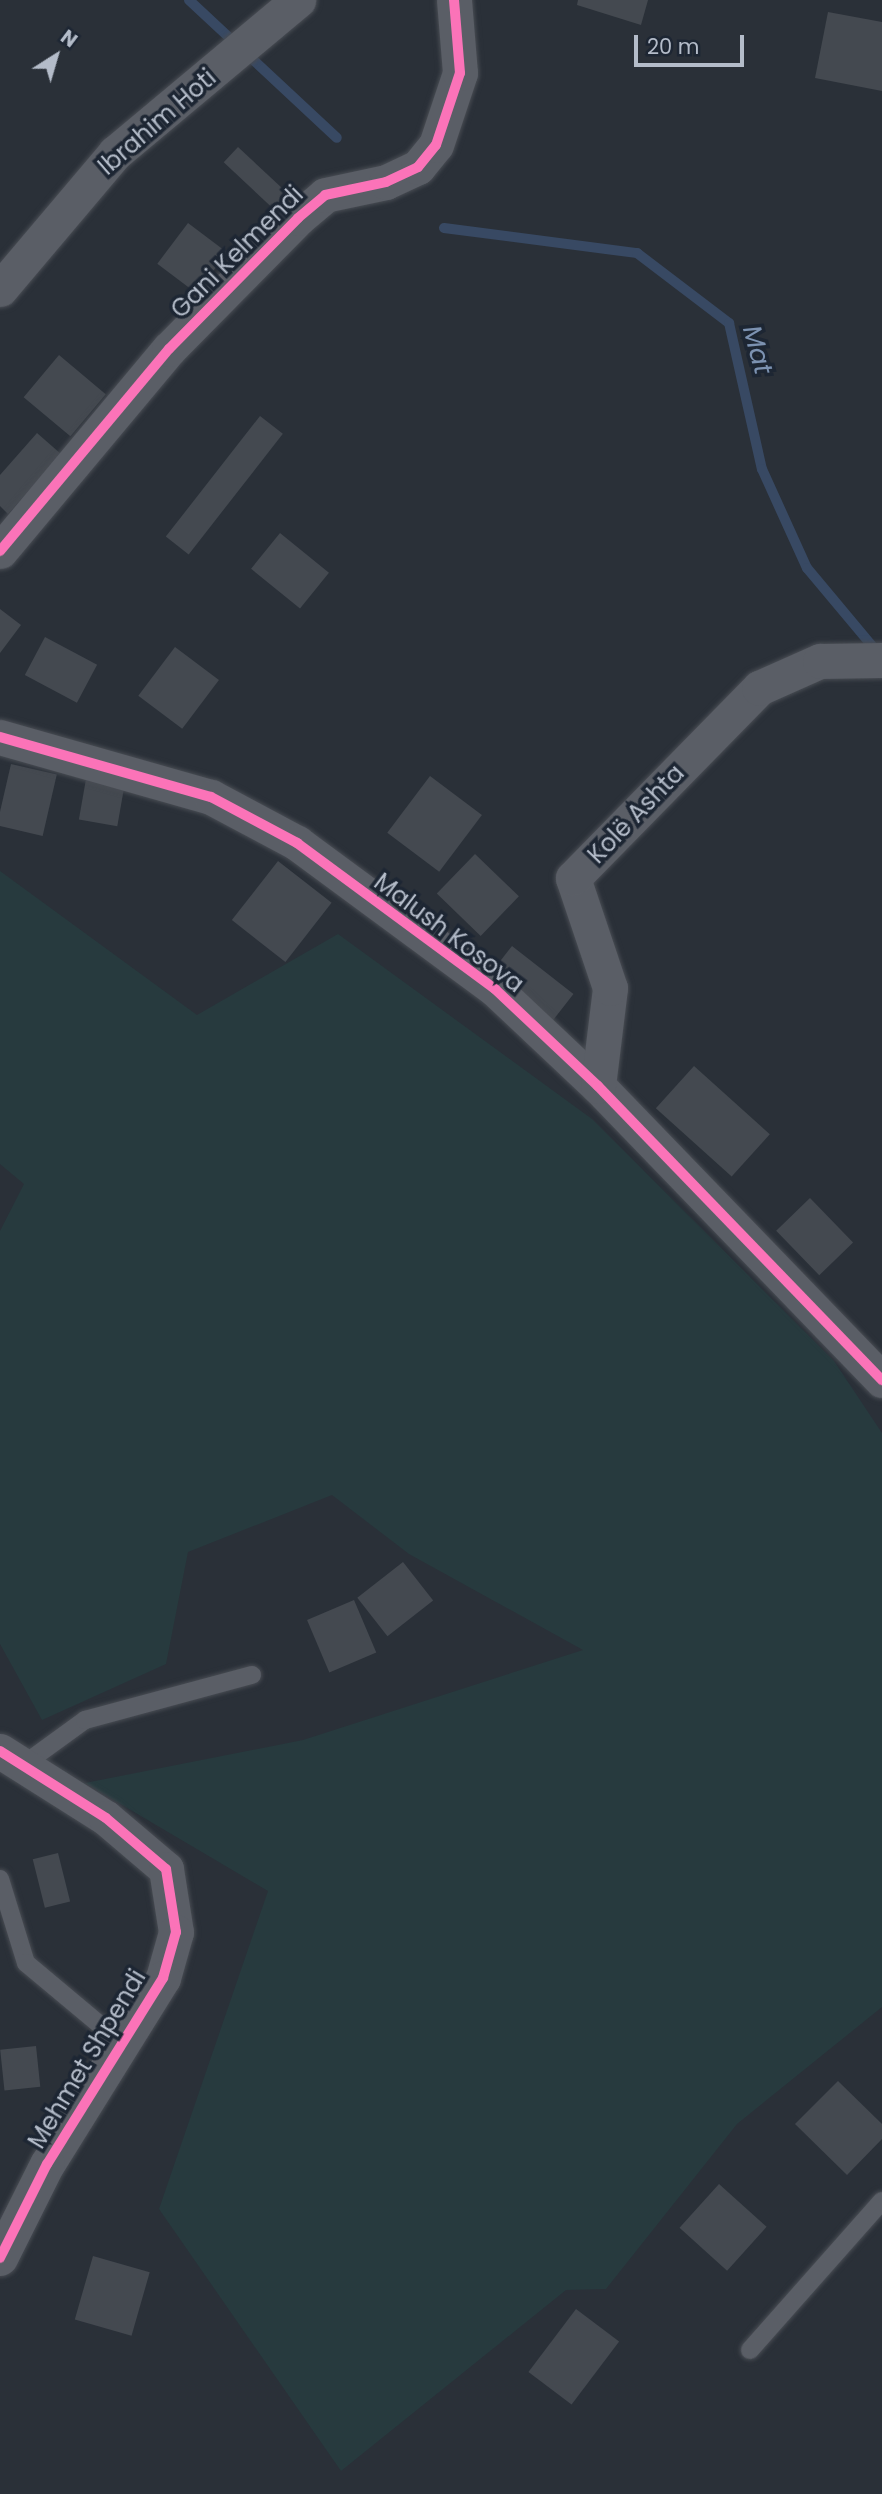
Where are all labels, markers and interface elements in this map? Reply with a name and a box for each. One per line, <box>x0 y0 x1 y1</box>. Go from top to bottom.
north arrow <box>21 21 91 91</box>
scale bar <box>637 21 747 65</box>
text: N <box>55 24 83 54</box>
text: 20 m <box>647 32 700 61</box>
street label: Ibrahim Hoti <box>92 63 222 181</box>
street label: Gani Kelmendi <box>165 180 309 324</box>
water label: Mat <box>736 322 778 378</box>
street label: Kolë Ashta <box>582 759 690 869</box>
street label: Malush Kosova <box>369 867 529 999</box>
street label: Mehmet Shpendi <box>22 1964 152 2154</box>

